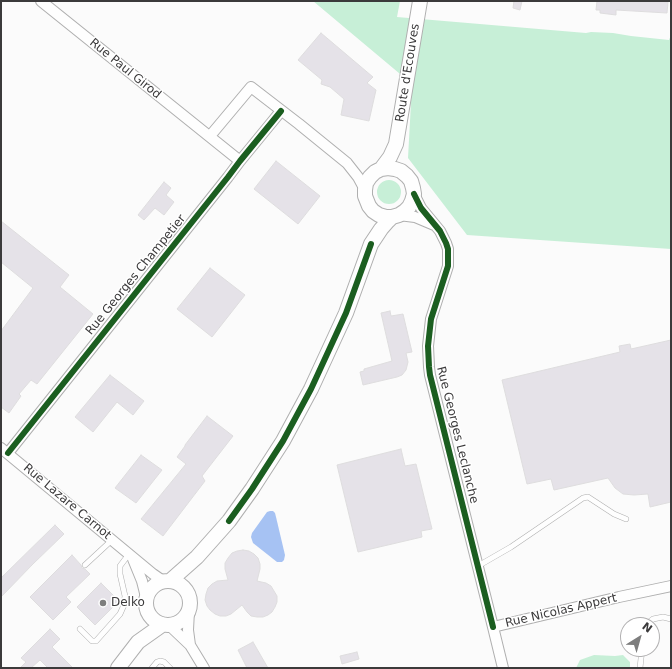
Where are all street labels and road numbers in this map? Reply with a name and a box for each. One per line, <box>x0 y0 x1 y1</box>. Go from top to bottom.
street label: Route d'Ecouves <box>393 23 423 123</box>
street label: Rue Paul Girod <box>86 36 164 102</box>
street label: Rue Georges Champetier <box>83 212 189 338</box>
street label: Rue Georges Leclanche <box>433 365 481 505</box>
street label: Rue Lazare Carnot <box>20 461 114 543</box>
street label: Rue Nicolas Appert <box>504 591 618 631</box>

